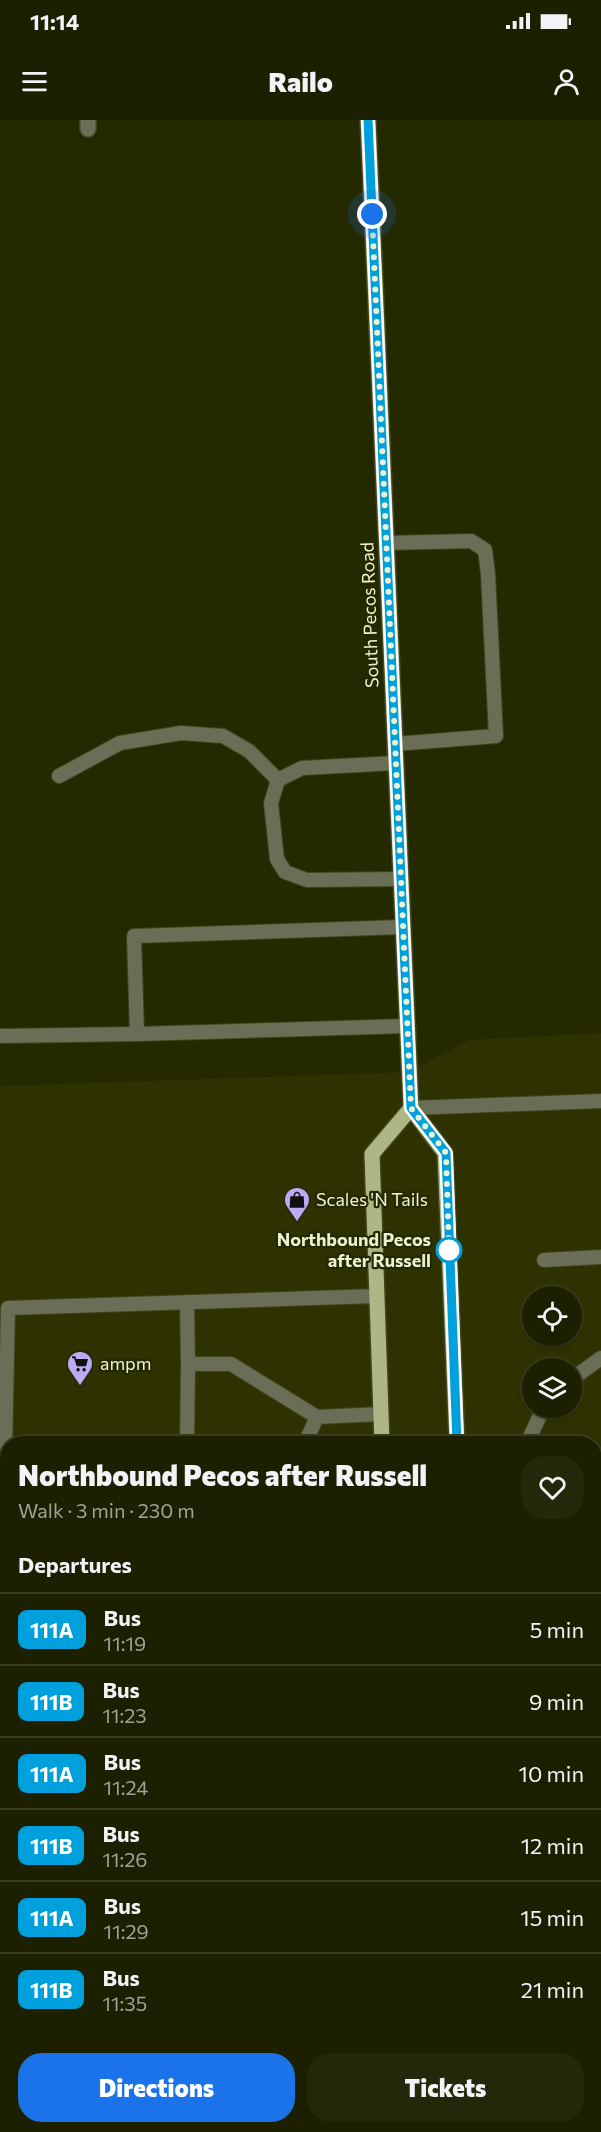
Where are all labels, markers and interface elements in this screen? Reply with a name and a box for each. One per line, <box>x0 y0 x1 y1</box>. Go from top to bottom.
text: 11:14 <box>30 8 79 35</box>
icon: menu <box>18 65 51 98</box>
text: Railo <box>268 65 333 98</box>
icon: person <box>550 65 583 98</box>
your location <box>357 199 387 229</box>
street label: South Pecos Road <box>355 542 383 688</box>
shop icon: Scales 'N Tails <box>282 1185 312 1223</box>
place label: Scales 'N Tails <box>316 1188 428 1210</box>
place label: Northbound Pecos after Russell <box>277 1228 431 1271</box>
marker: Northbound Pecos after Russell <box>436 1237 462 1263</box>
map controls <box>522 1286 582 1418</box>
button: locate <box>522 1286 582 1346</box>
supermarket icon: ampm <box>65 1349 95 1387</box>
place label: ampm <box>100 1352 151 1374</box>
button: layers <box>522 1358 582 1418</box>
button: heart <box>521 1456 584 1519</box>
text: Northbound Pecos after Russell <box>18 1458 427 1492</box>
text: Walk · 3 min · 230 m <box>18 1498 195 1522</box>
text: Departures <box>18 1551 132 1578</box>
text: Bus <box>104 1604 141 1631</box>
text: 5 min <box>530 1616 584 1643</box>
text: 111A <box>30 1617 74 1642</box>
text: 11:19 <box>104 1631 146 1655</box>
text: Bus <box>102 1676 140 1703</box>
text: 9 min <box>529 1688 584 1715</box>
text: 111B <box>30 1689 72 1714</box>
text: 11:23 <box>102 1703 147 1727</box>
text: Bus <box>104 1748 141 1775</box>
text: 10 min <box>519 1760 584 1787</box>
text: 111A <box>30 1761 74 1786</box>
text: 11:24 <box>104 1775 148 1799</box>
text: Bus <box>102 1820 140 1847</box>
text: 12 min <box>521 1832 584 1859</box>
text: 111B <box>30 1833 72 1858</box>
text: 11:26 <box>102 1847 147 1871</box>
text: Bus <box>104 1892 141 1919</box>
text: 15 min <box>520 1904 584 1931</box>
text: 111A <box>30 1905 74 1930</box>
text: 11:29 <box>104 1919 149 1943</box>
text: Bus <box>102 1964 140 1991</box>
text: 21 min <box>521 1976 584 2003</box>
text: 111B <box>30 1977 72 2002</box>
text: 11:35 <box>102 1991 147 2015</box>
button: Directions <box>18 2053 295 2122</box>
button: Tickets <box>307 2053 584 2122</box>

